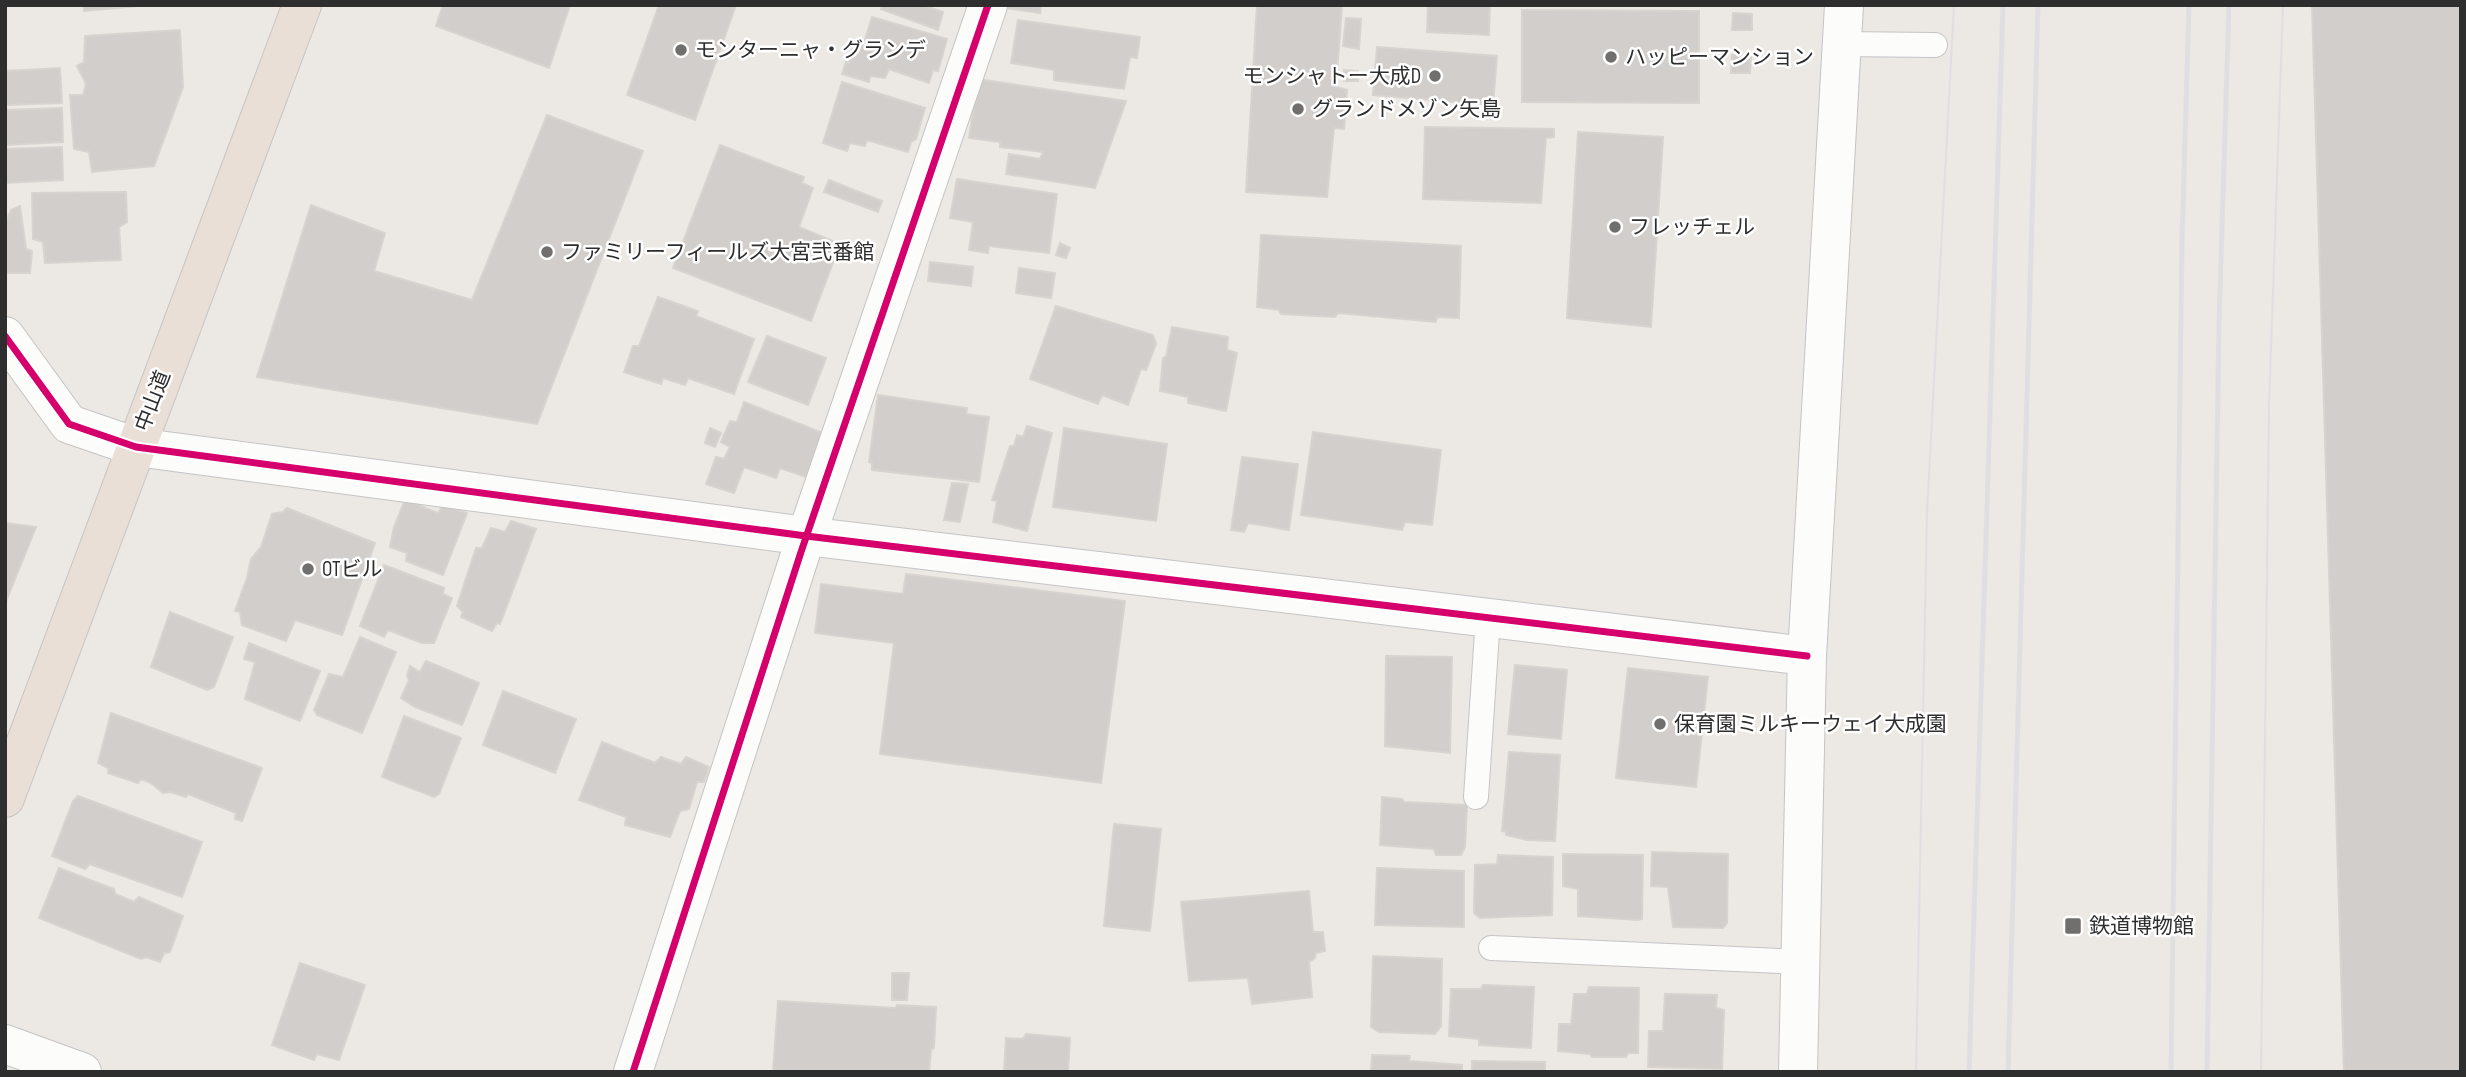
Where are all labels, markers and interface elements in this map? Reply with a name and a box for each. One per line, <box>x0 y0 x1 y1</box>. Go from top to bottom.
place label: モンターニャ・グランデ <box>695 38 926 63</box>
marker: モンターニャ・グランデ <box>673 42 689 58</box>
place label: ハッピーマンション <box>1625 45 1814 70</box>
marker: ハッピーマンション <box>1603 49 1619 65</box>
place label: モンシャトー大成D <box>1243 64 1421 89</box>
marker: モンシャトー大成D <box>1427 68 1443 84</box>
place label: グランドメゾン矢島 <box>1312 97 1501 122</box>
marker: グランドメゾン矢島 <box>1290 101 1306 117</box>
place label: フレッチェル <box>1629 215 1755 240</box>
marker: フレッチェル <box>1607 219 1623 235</box>
place label: ファミリーフィールズ大宮弐番館 <box>561 240 874 265</box>
marker: ファミリーフィールズ大宮弐番館 <box>539 244 555 260</box>
street label: 中山道 <box>130 367 176 435</box>
place label: OTビル <box>322 557 383 582</box>
marker: OTビル <box>300 561 316 577</box>
place label: 保育園ミルキーウェイ大成園 <box>1674 712 1947 737</box>
marker: 保育園ミルキーウェイ大成園 <box>1652 716 1668 732</box>
place label: 鉄道博物館 <box>2089 914 2194 939</box>
marker: 鉄道博物館 <box>2063 916 2083 936</box>

